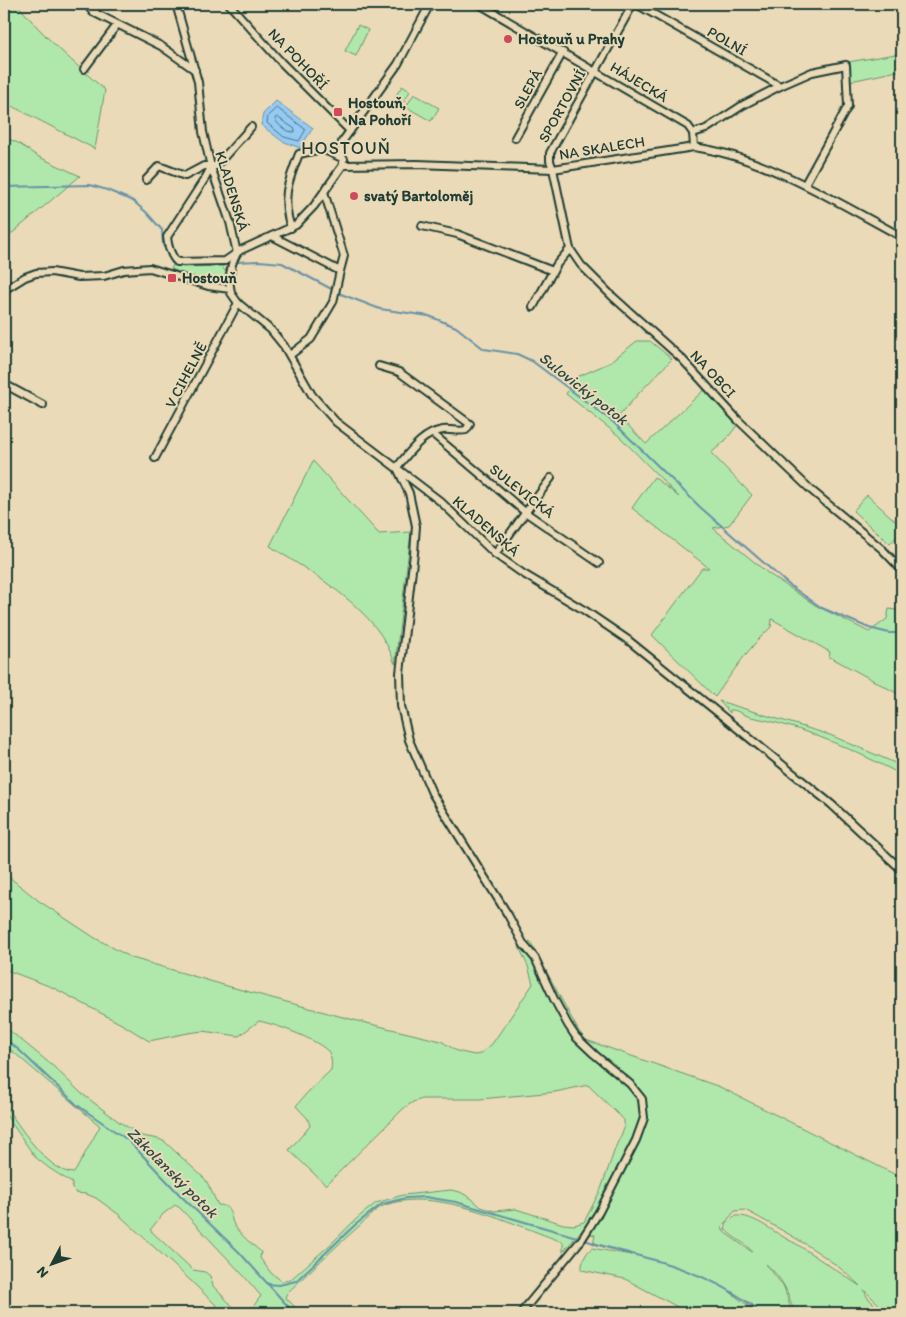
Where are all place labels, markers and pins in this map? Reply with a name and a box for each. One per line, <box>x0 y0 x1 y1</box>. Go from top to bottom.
place label: Hostouň u Prahy <box>518 30 625 49</box>
marker: Hostouň u Prahy <box>502 33 514 45</box>
place label: Hostouň, Na Pohoří <box>348 94 411 129</box>
marker: Hostouň, Na Pohoří <box>332 106 344 118</box>
place label: svatý Bartoloměj <box>364 187 473 206</box>
marker: svatý Bartoloměj <box>348 190 360 202</box>
place label: Hostouň <box>182 269 237 287</box>
marker: Hostouň <box>166 272 178 284</box>

